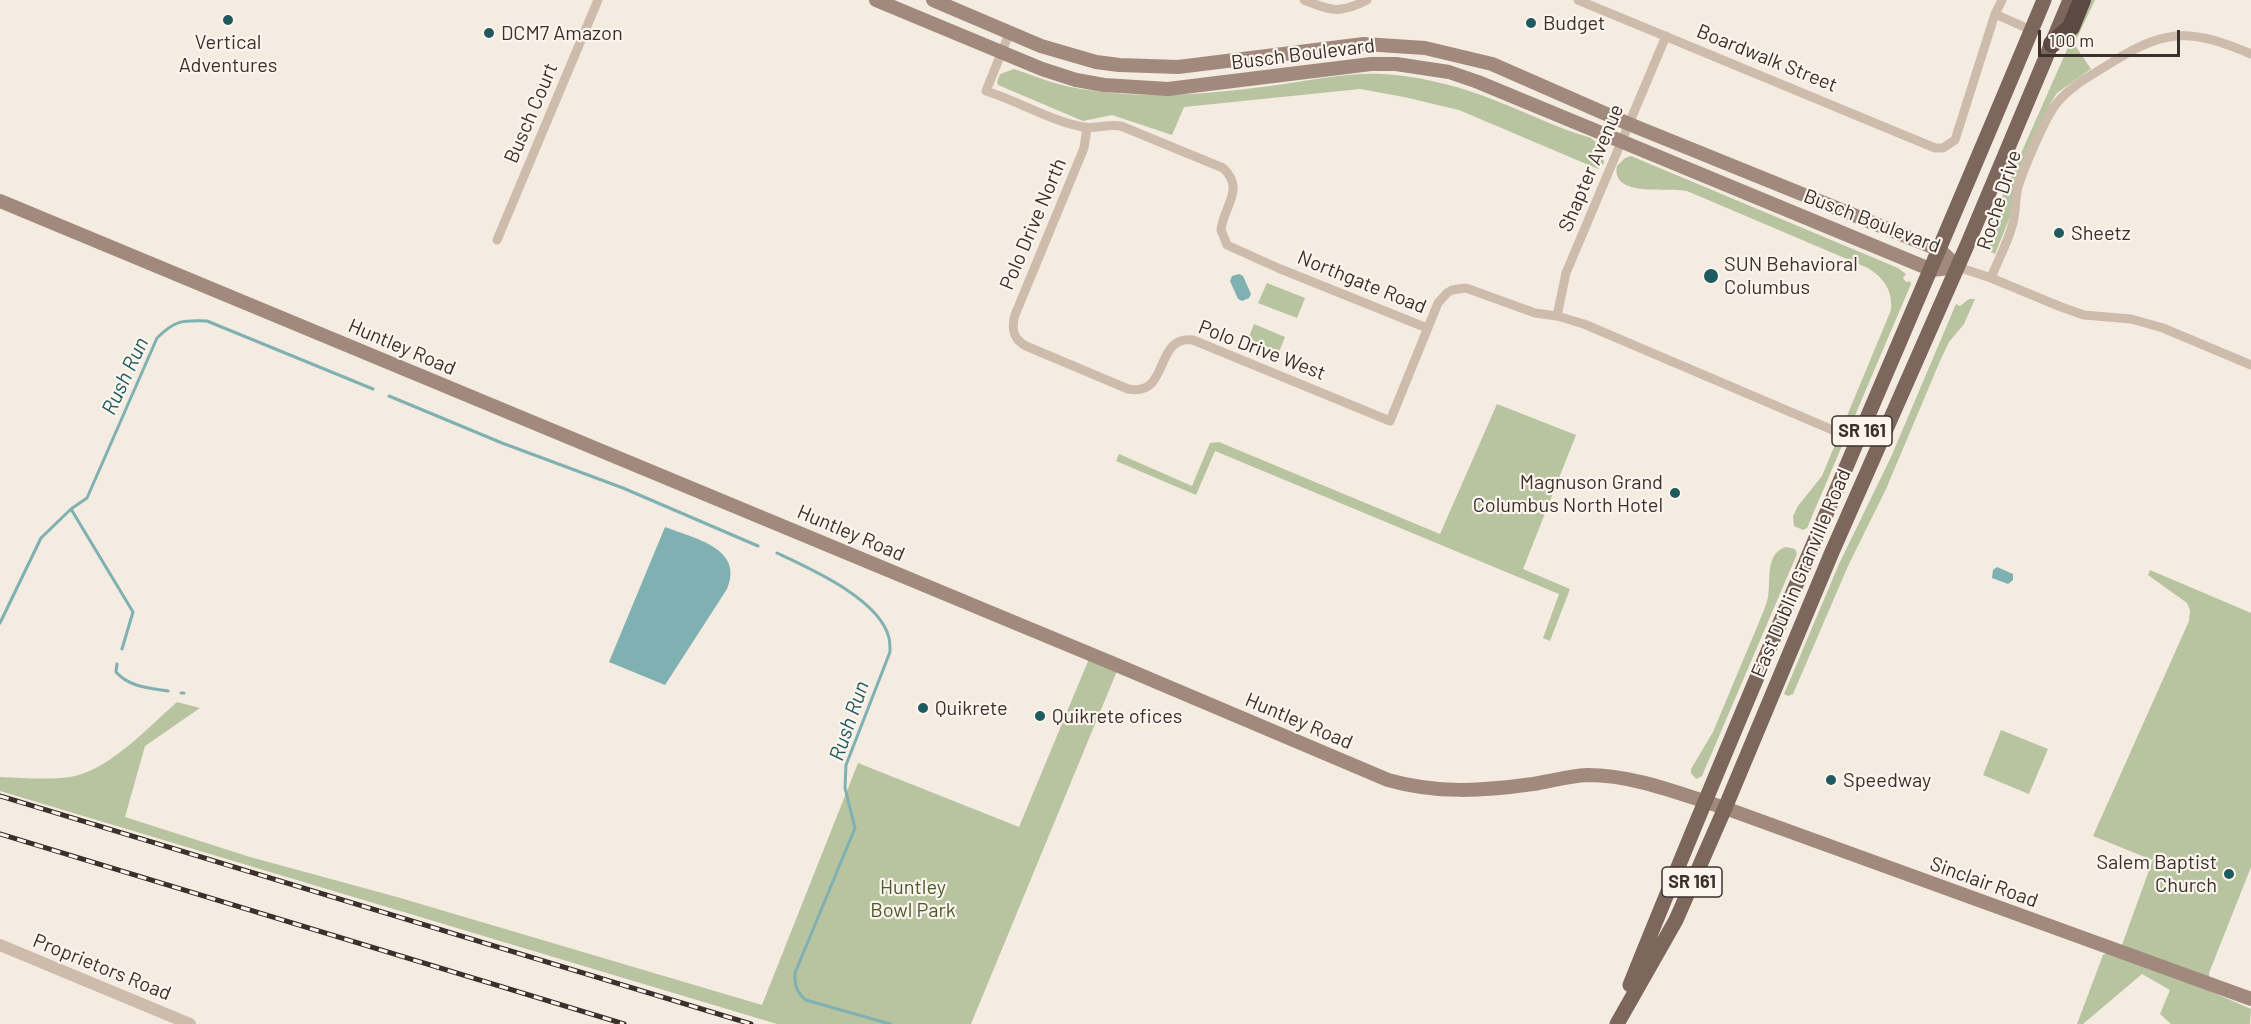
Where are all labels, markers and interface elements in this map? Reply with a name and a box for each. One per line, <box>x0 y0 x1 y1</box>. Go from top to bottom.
place label: Budget <box>1543 11 1605 35</box>
marker: Vertical Adventures <box>221 13 235 27</box>
marker: Budget <box>1524 16 1538 30</box>
scale bar <box>2041 18 2184 56</box>
street label: Boardwalk Street <box>1693 19 1841 97</box>
place label: DCM7 Amazon <box>501 21 623 45</box>
marker: DCM7 Amazon <box>482 26 496 40</box>
text: 100 m <box>2049 29 2094 51</box>
place label: Vertical Adventures <box>179 30 277 77</box>
street label: Busch Boulevard <box>1230 33 1376 75</box>
street label: Busch Court <box>499 59 563 167</box>
street label: Shapter Avenue <box>1553 101 1629 235</box>
street label: Roche Drive <box>1972 147 2026 253</box>
street label: Polo Drive North <box>995 155 1071 293</box>
street label: Busch Boulevard <box>1800 184 1944 258</box>
place label: Sheetz <box>2071 221 2131 245</box>
marker: Sheetz <box>2052 226 2066 240</box>
street label: Northgate Road <box>1294 245 1430 319</box>
place label: SUN Behavioral Columbus <box>1724 252 1858 299</box>
marker: SUN Behavioral Columbus <box>1702 267 1720 285</box>
street label: Huntley Road <box>345 314 459 380</box>
street label: Polo Drive West <box>1195 315 1329 385</box>
water label: Rush Run <box>96 333 154 419</box>
road number: SR 161 <box>1832 416 1892 446</box>
street label: East Dublin Granville Road <box>1746 465 1856 681</box>
place label: Magnuson Grand Columbus North Hotel <box>1473 470 1663 517</box>
marker: Magnuson Grand Columbus North Hotel <box>1668 486 1682 500</box>
street label: Huntley Road <box>794 500 908 566</box>
water label: Rush Run <box>824 678 874 764</box>
street label: Huntley Road <box>1242 688 1356 754</box>
place label: Quikrete <box>935 696 1008 720</box>
marker: Quikrete <box>916 701 930 715</box>
place label: Quikrete ofices <box>1052 704 1182 728</box>
marker: Quikrete ofices <box>1033 709 1047 723</box>
place label: Speedway <box>1843 768 1931 792</box>
marker: Speedway <box>1824 773 1838 787</box>
place label: Salem Baptist Church <box>2096 850 2217 897</box>
street label: Sinclair Road <box>1927 851 2041 913</box>
road number: SR 161 <box>1662 867 1722 897</box>
marker: Salem Baptist Church <box>2222 867 2236 881</box>
park label: Huntley Bowl Park <box>870 875 956 922</box>
street label: Proprietors Road <box>29 928 175 1006</box>

